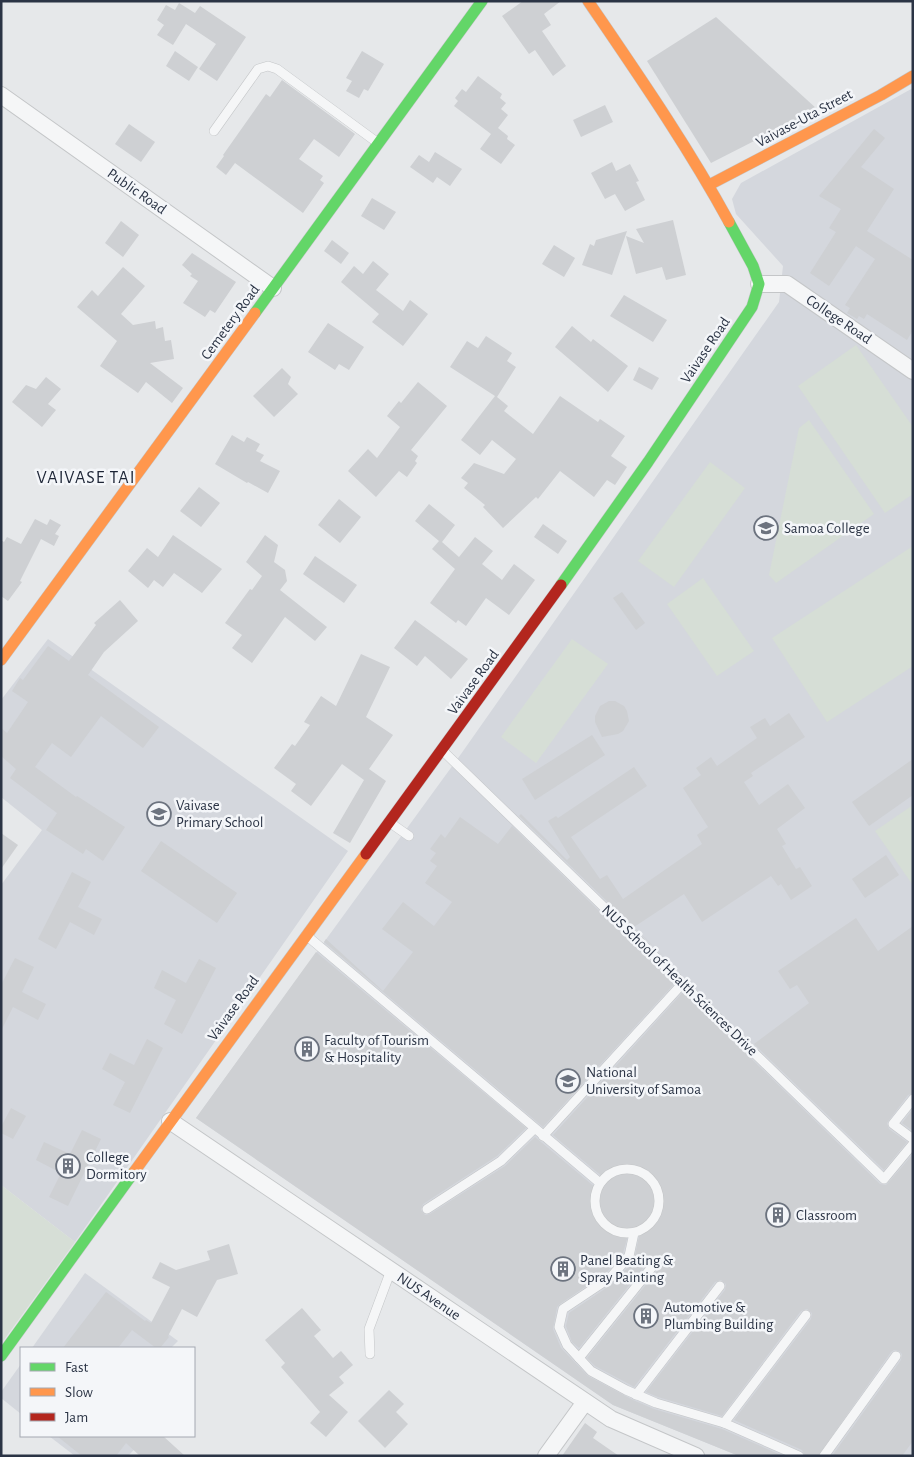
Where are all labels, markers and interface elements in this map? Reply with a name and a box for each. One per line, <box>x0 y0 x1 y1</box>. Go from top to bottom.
street label: Vaivase-Uta Street <box>754 87 855 150</box>
street label: Public Road <box>104 166 169 217</box>
street label: Cemetery Road <box>198 282 263 363</box>
street label: College Road <box>803 292 874 347</box>
street label: Vaivase Road <box>678 314 733 386</box>
district label: VAIVASE TAI <box>36 469 136 487</box>
school or university icon: Samoa College <box>753 515 779 541</box>
place label: Samoa College <box>784 521 870 536</box>
street label: Vaivase Road <box>445 647 502 717</box>
place label: Vaivase Primary School <box>176 798 264 830</box>
school or university icon: Vaivase Primary School <box>146 801 172 827</box>
street label: NUS School of Health Sciences Drive <box>599 902 760 1059</box>
street label: Vaivase Road <box>205 973 262 1043</box>
place label: Faculty of Tourism & Hospitality <box>324 1033 429 1065</box>
building icon: Faculty of Tourism & Hospitality <box>294 1036 320 1062</box>
place label: National University of Samoa <box>586 1065 701 1097</box>
school or university icon: National University of Samoa <box>555 1068 581 1094</box>
place label: College Dormitory <box>86 1150 147 1182</box>
building icon: College Dormitory <box>55 1153 81 1179</box>
building icon: Classroom <box>765 1202 791 1228</box>
place label: Classroom <box>796 1208 857 1223</box>
place label: Panel Beating & Spray Painting <box>580 1253 674 1285</box>
building icon: Panel Beating & Spray Painting <box>550 1256 576 1282</box>
street label: NUS Avenue <box>394 1270 463 1323</box>
place label: Automotive & Plumbing Building <box>664 1300 774 1332</box>
building icon: Automotive & Plumbing Building <box>633 1303 659 1329</box>
legend <box>20 1347 195 1437</box>
text: Fast <box>65 1360 89 1375</box>
text: Slow <box>65 1385 93 1400</box>
text: Jam <box>65 1410 88 1425</box>

